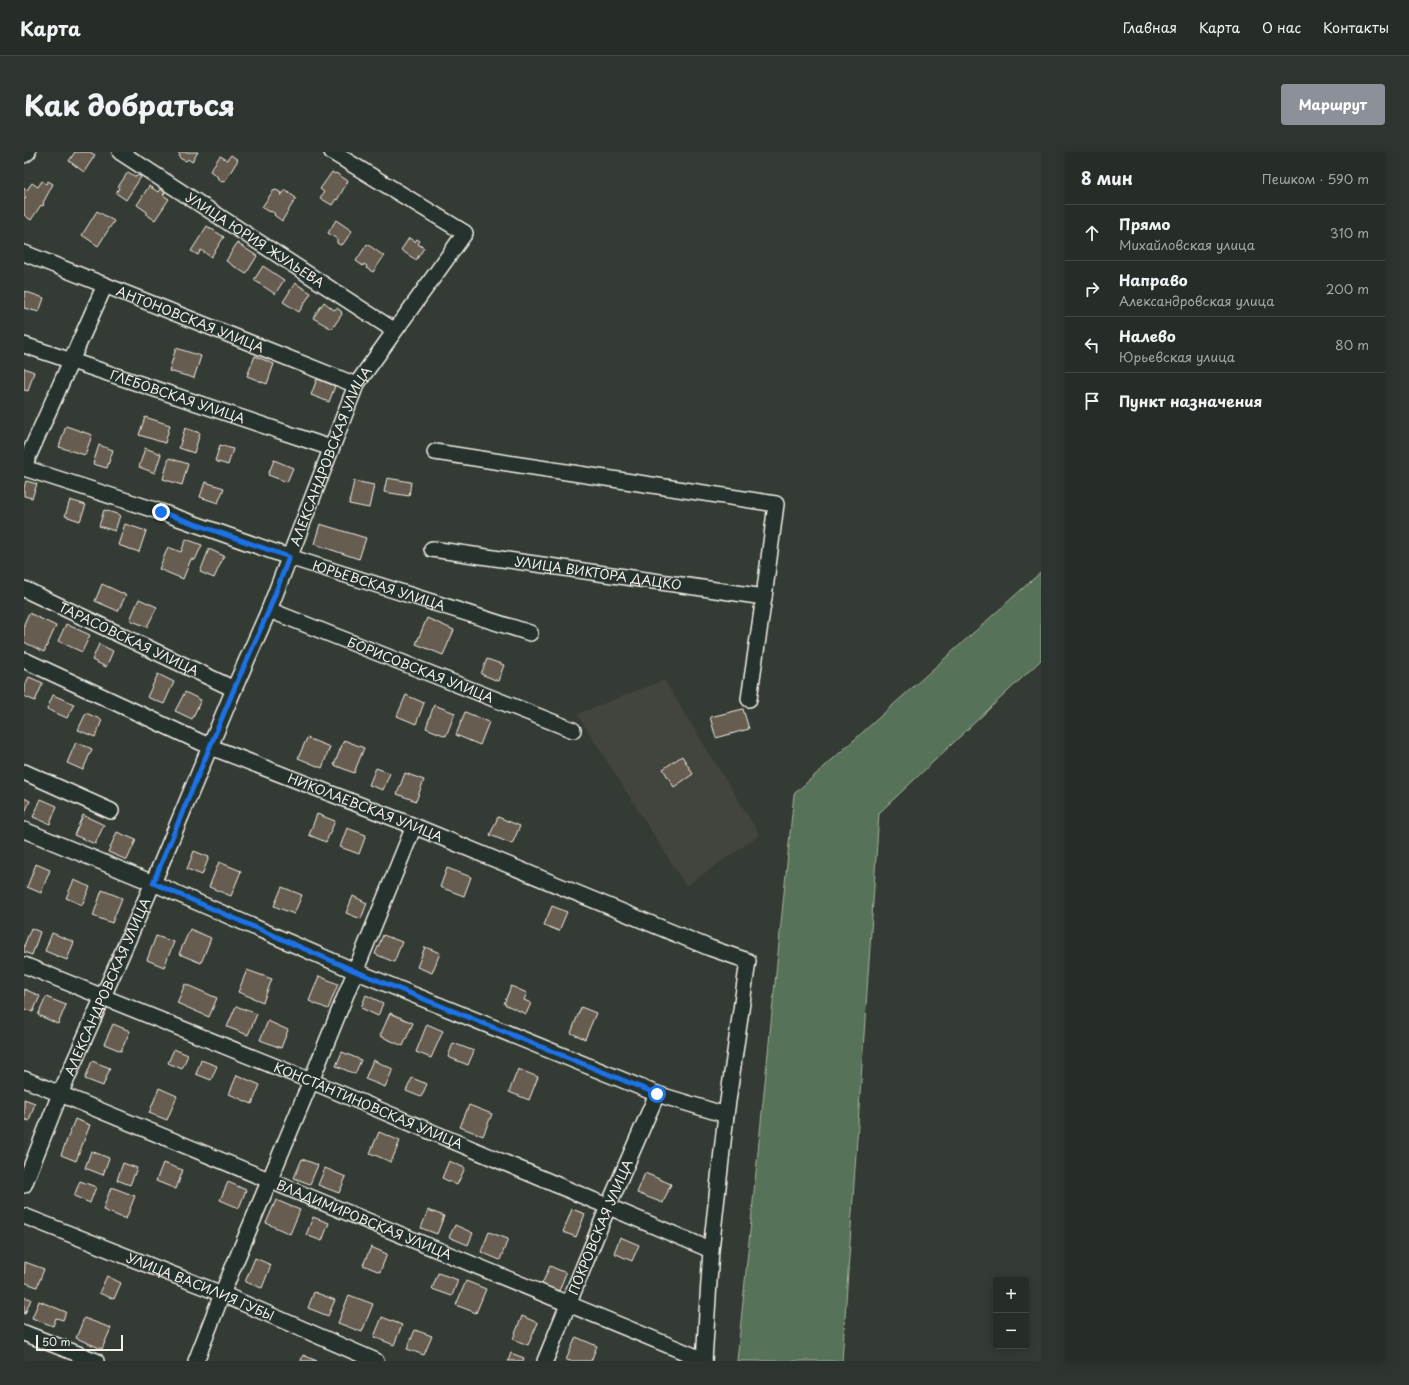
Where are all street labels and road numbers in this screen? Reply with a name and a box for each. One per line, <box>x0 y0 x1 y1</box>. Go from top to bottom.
street label: УЛИЦА ЮРИЯ ЖУЛЬЕВА <box>182 187 328 291</box>
street label: АНТОНОВСКАЯ УЛИЦА <box>114 281 267 357</box>
street label: АЛЕКСАНДРОВСКАЯ УЛИЦА <box>285 362 376 548</box>
street label: ГЛЕБОВСКАЯ УЛИЦА <box>108 365 248 428</box>
street label: УЛИЦА ВИКТОРА ДАЦКО <box>514 551 683 594</box>
street label: ЮРЬЕВСКАЯ УЛИЦА <box>311 555 448 615</box>
street label: ТАРАСОВСКАЯ УЛИЦА <box>56 597 202 680</box>
street label: БОРИСОВСКАЯ УЛИЦА <box>345 632 497 707</box>
street label: НИКОЛАЕВСКАЯ УЛИЦА <box>285 768 446 846</box>
street label: АЛЕКСАНДРОВСКАЯ УЛИЦА <box>59 895 154 1079</box>
street label: КОНСТАНТИНОВСКАЯ УЛИЦА <box>271 1057 466 1153</box>
street label: ПОКРОВСКАЯ УЛИЦА <box>563 1156 637 1297</box>
street label: ВЛАДИМИРОВСКАЯ УЛИЦА <box>274 1174 455 1264</box>
street label: УЛИЦА ВАСИЛИЯ ГУБЫ <box>124 1247 277 1325</box>

